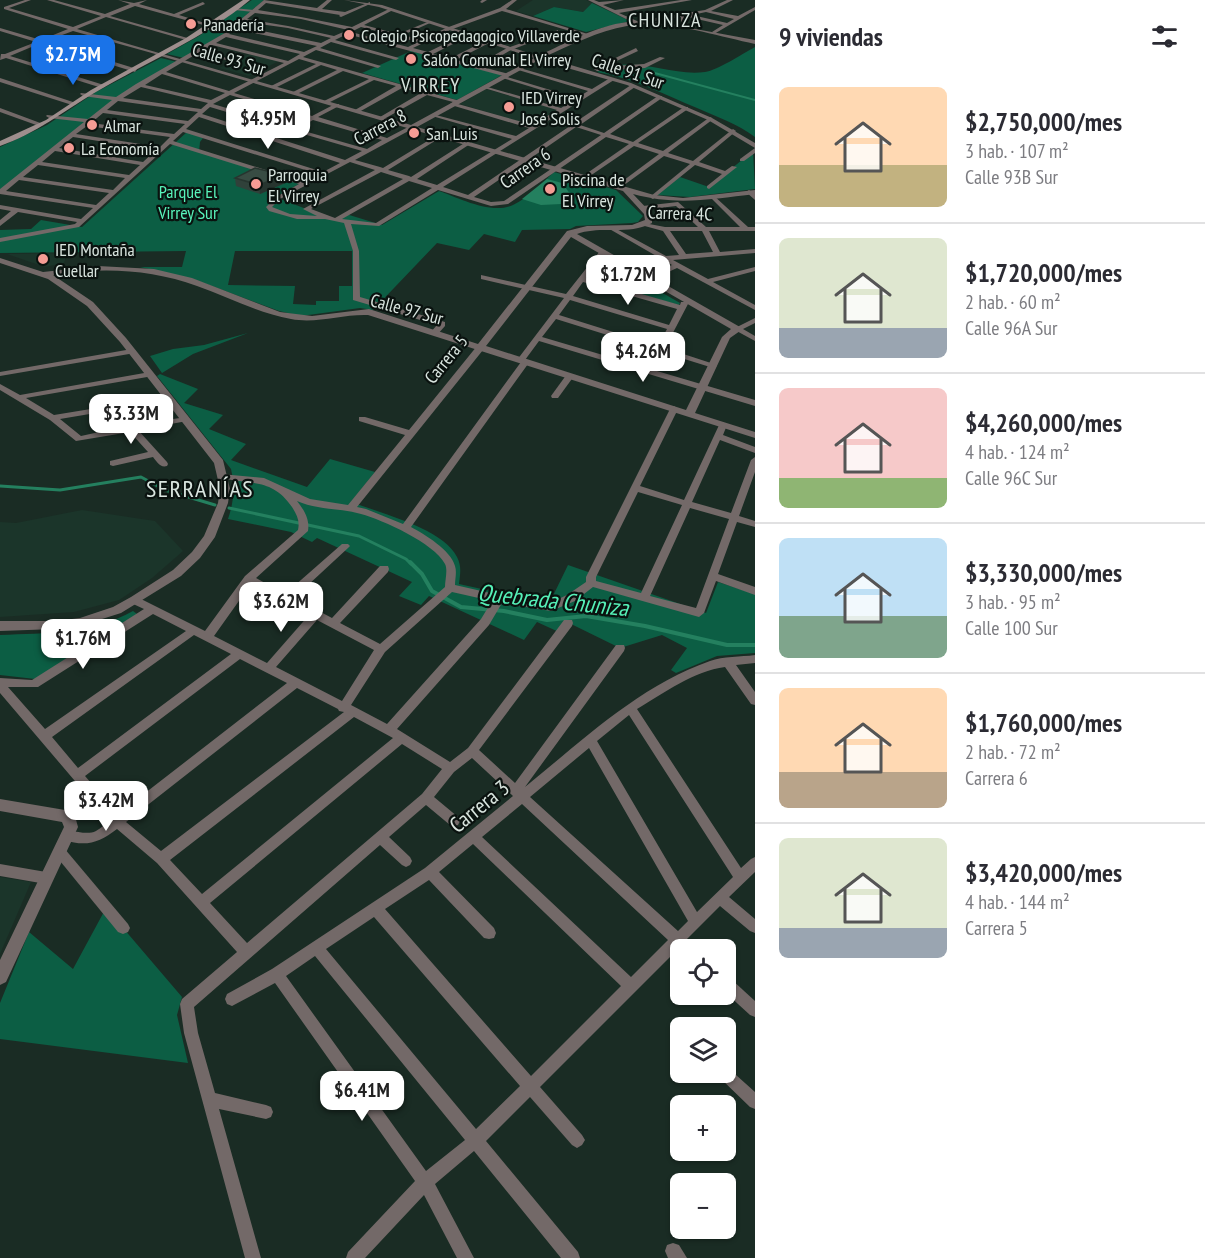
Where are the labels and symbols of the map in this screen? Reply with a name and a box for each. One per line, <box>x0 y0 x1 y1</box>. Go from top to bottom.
district label: CHUNIZA <box>628 7 702 33</box>
place label: Panadería <box>203 13 264 36</box>
marker: Panadería <box>184 17 198 31</box>
place label: Colegio Psicopedagogico Villaverde <box>361 24 580 47</box>
marker: Colegio Psicopedagogico Villaverde <box>342 28 356 42</box>
pin: $2.75M <box>24 35 122 86</box>
street label: Calle 93 Sur <box>190 38 268 80</box>
place label: Salón Comunal El Virrey <box>423 48 571 71</box>
street label: Calle 91 Sur <box>589 48 667 94</box>
marker: Salón Comunal El Virrey <box>404 52 418 66</box>
district label: VIRREY <box>400 72 461 98</box>
place label: IED Virrey José Solis <box>520 86 582 130</box>
pin: $4.95M <box>219 99 317 150</box>
marker: IED Virrey José Solis <box>502 100 516 114</box>
street label: Carrera 8 <box>350 104 410 150</box>
place label: Almar <box>104 114 141 137</box>
marker: Almar <box>85 118 99 132</box>
place label: San Luis <box>426 122 478 145</box>
marker: San Luis <box>407 126 421 140</box>
place label: La Economía <box>81 137 159 160</box>
marker: La Economía <box>62 141 76 155</box>
street label: Carrera 6 <box>495 142 555 194</box>
place label: Parroquia El Virrey <box>268 163 327 207</box>
place label: Piscina de El Virrey <box>562 168 625 212</box>
marker: Parroquia El Virrey <box>249 177 263 191</box>
park label: Parque El Virrey Sur <box>157 180 218 224</box>
marker: Piscina de El Virrey <box>543 182 557 196</box>
street label: Carrera 4C <box>647 200 713 226</box>
place label: IED Montaña Cuellar <box>55 238 135 282</box>
marker: IED Montaña Cuellar <box>36 252 50 266</box>
pin: $1.72M <box>579 255 677 306</box>
street label: Calle 97 Sur <box>368 288 446 330</box>
street label: Carrera 5 <box>419 330 473 388</box>
pin: $4.26M <box>594 332 692 383</box>
pin: $3.33M <box>82 394 180 445</box>
district label: SERRANÍAS <box>146 473 254 504</box>
water label: Quebrada Chuniza <box>476 577 631 623</box>
pin: $3.62M <box>232 582 330 633</box>
pin: $1.76M <box>34 619 132 670</box>
street label: Carrera 3 <box>443 773 515 839</box>
pin: $3.42M <box>57 781 155 832</box>
pin: $6.41M <box>313 1071 411 1122</box>

